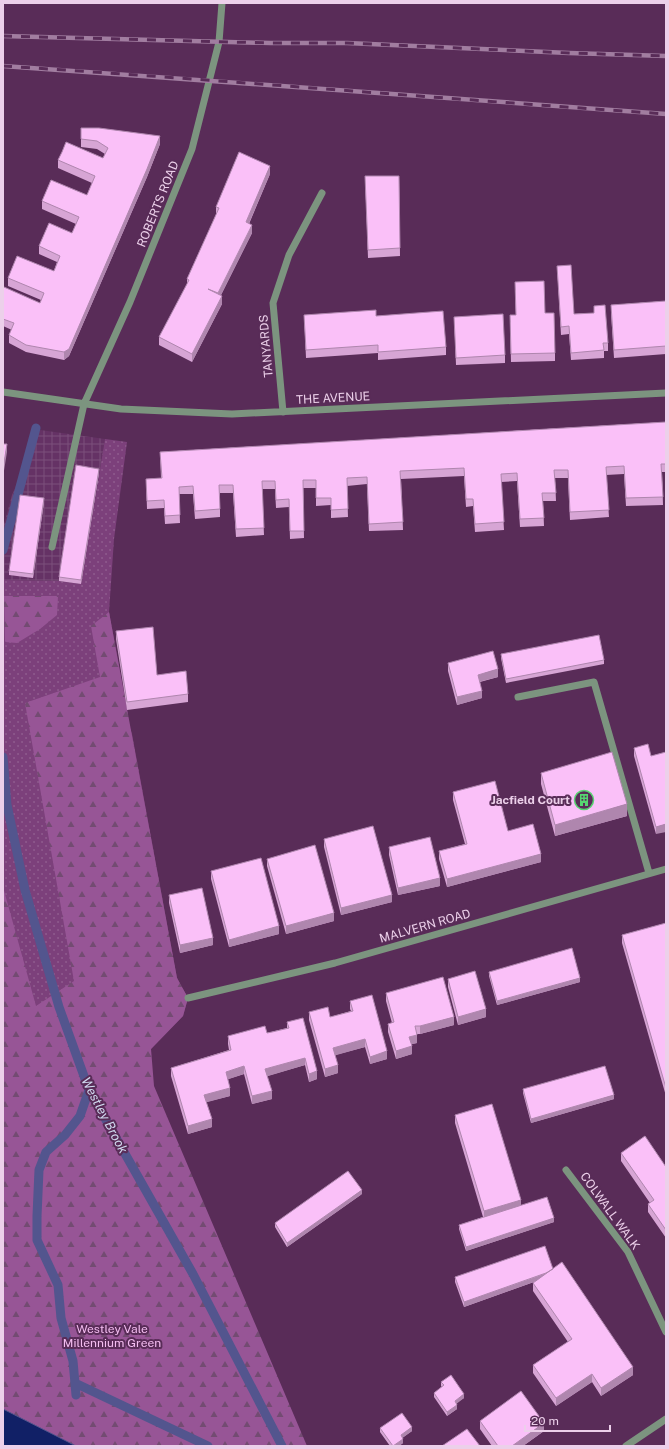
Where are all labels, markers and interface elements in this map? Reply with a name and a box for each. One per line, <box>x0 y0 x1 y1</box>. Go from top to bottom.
street label: ROBERTS ROAD <box>134 159 182 249</box>
street label: TANYARDS <box>256 314 276 378</box>
street label: THE AVENUE <box>296 389 370 407</box>
building icon: Jacfield Court <box>573 789 595 811</box>
place label: Jacfield Court <box>491 793 570 807</box>
street label: MALVERN ROAD <box>378 906 472 946</box>
water label: Westley Brook <box>78 1075 131 1156</box>
street label: COLWALL WALK <box>577 1170 643 1252</box>
park label: Westley Vale Millennium Green <box>63 1322 161 1350</box>
scale bar <box>525 1407 610 1433</box>
text: 20 m <box>531 1414 559 1428</box>

